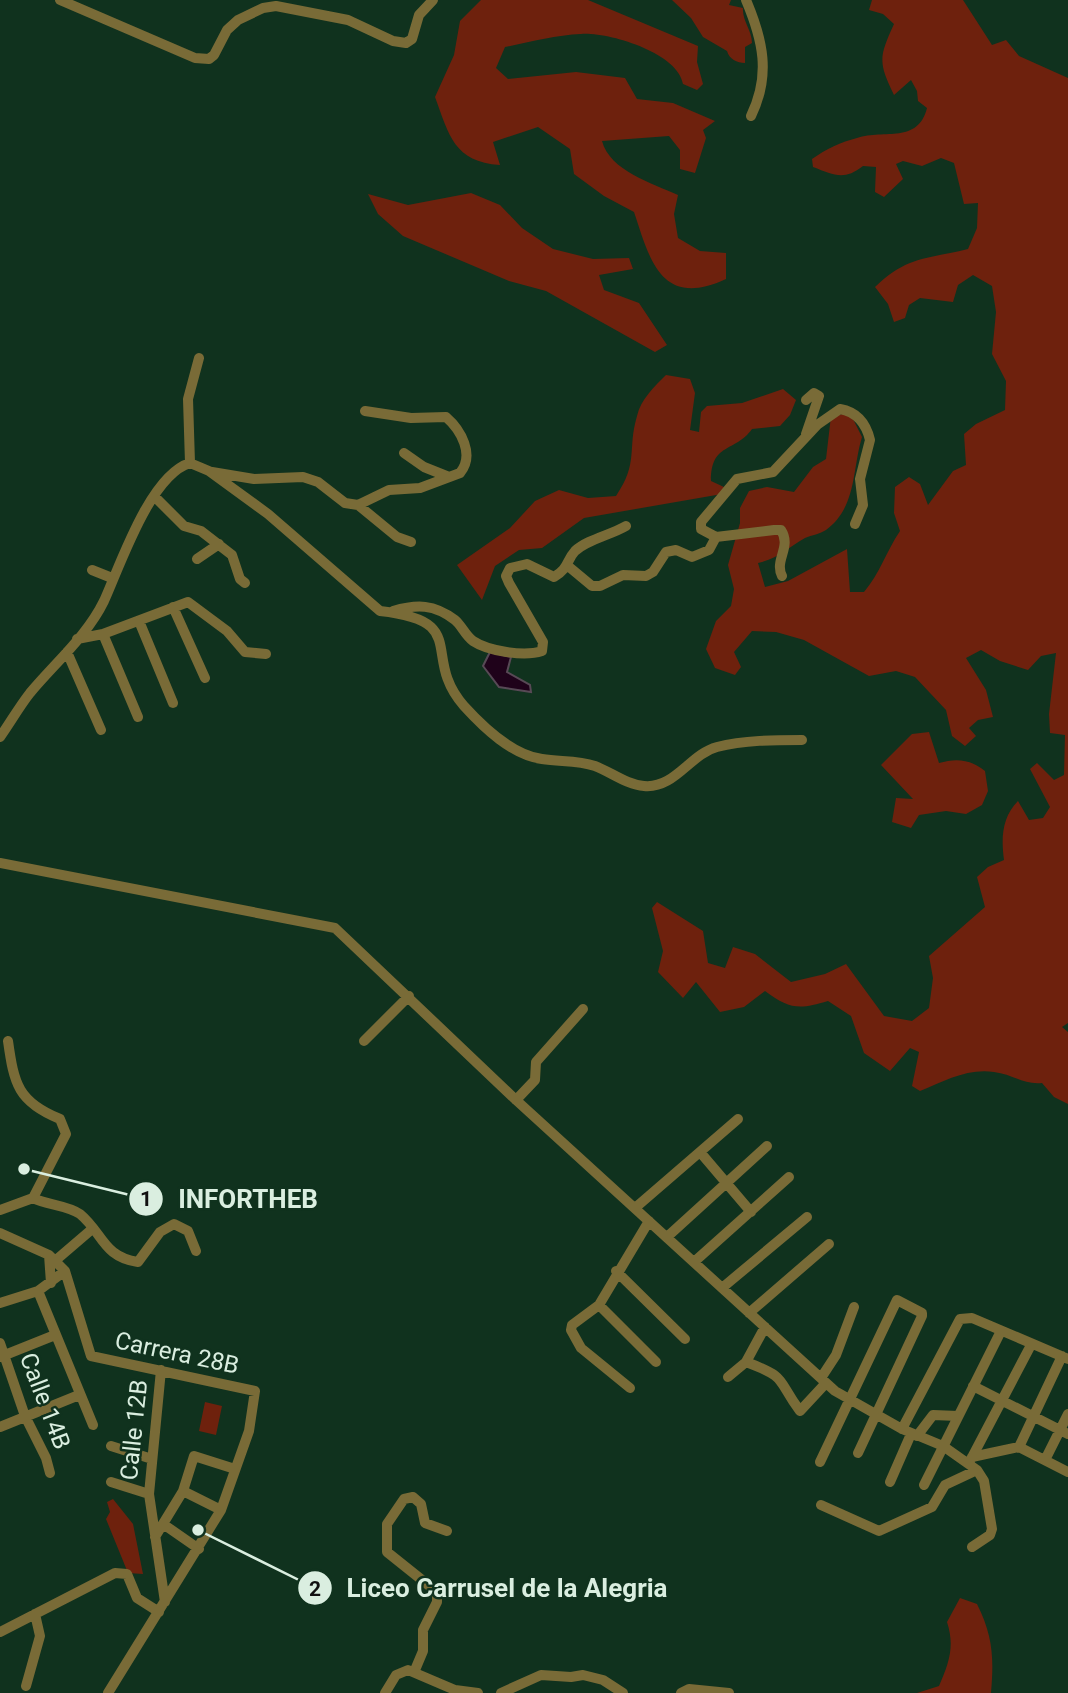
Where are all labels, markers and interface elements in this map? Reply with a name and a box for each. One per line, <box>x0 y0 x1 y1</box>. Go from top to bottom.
callout: INFORTHEB <box>129 1175 332 1222</box>
text: INFORTHEB <box>178 1184 318 1214</box>
text: 1 <box>140 1187 152 1211</box>
street label: Carrera 28B <box>112 1326 242 1380</box>
street label: Calle 14B <box>14 1349 76 1453</box>
street label: Calle 12B <box>115 1378 153 1482</box>
callout: Liceo Carrusel de la Alegria <box>298 1565 682 1612</box>
text: Liceo Carrusel de la Alegria <box>347 1573 668 1603</box>
text: 2 <box>309 1577 321 1601</box>

